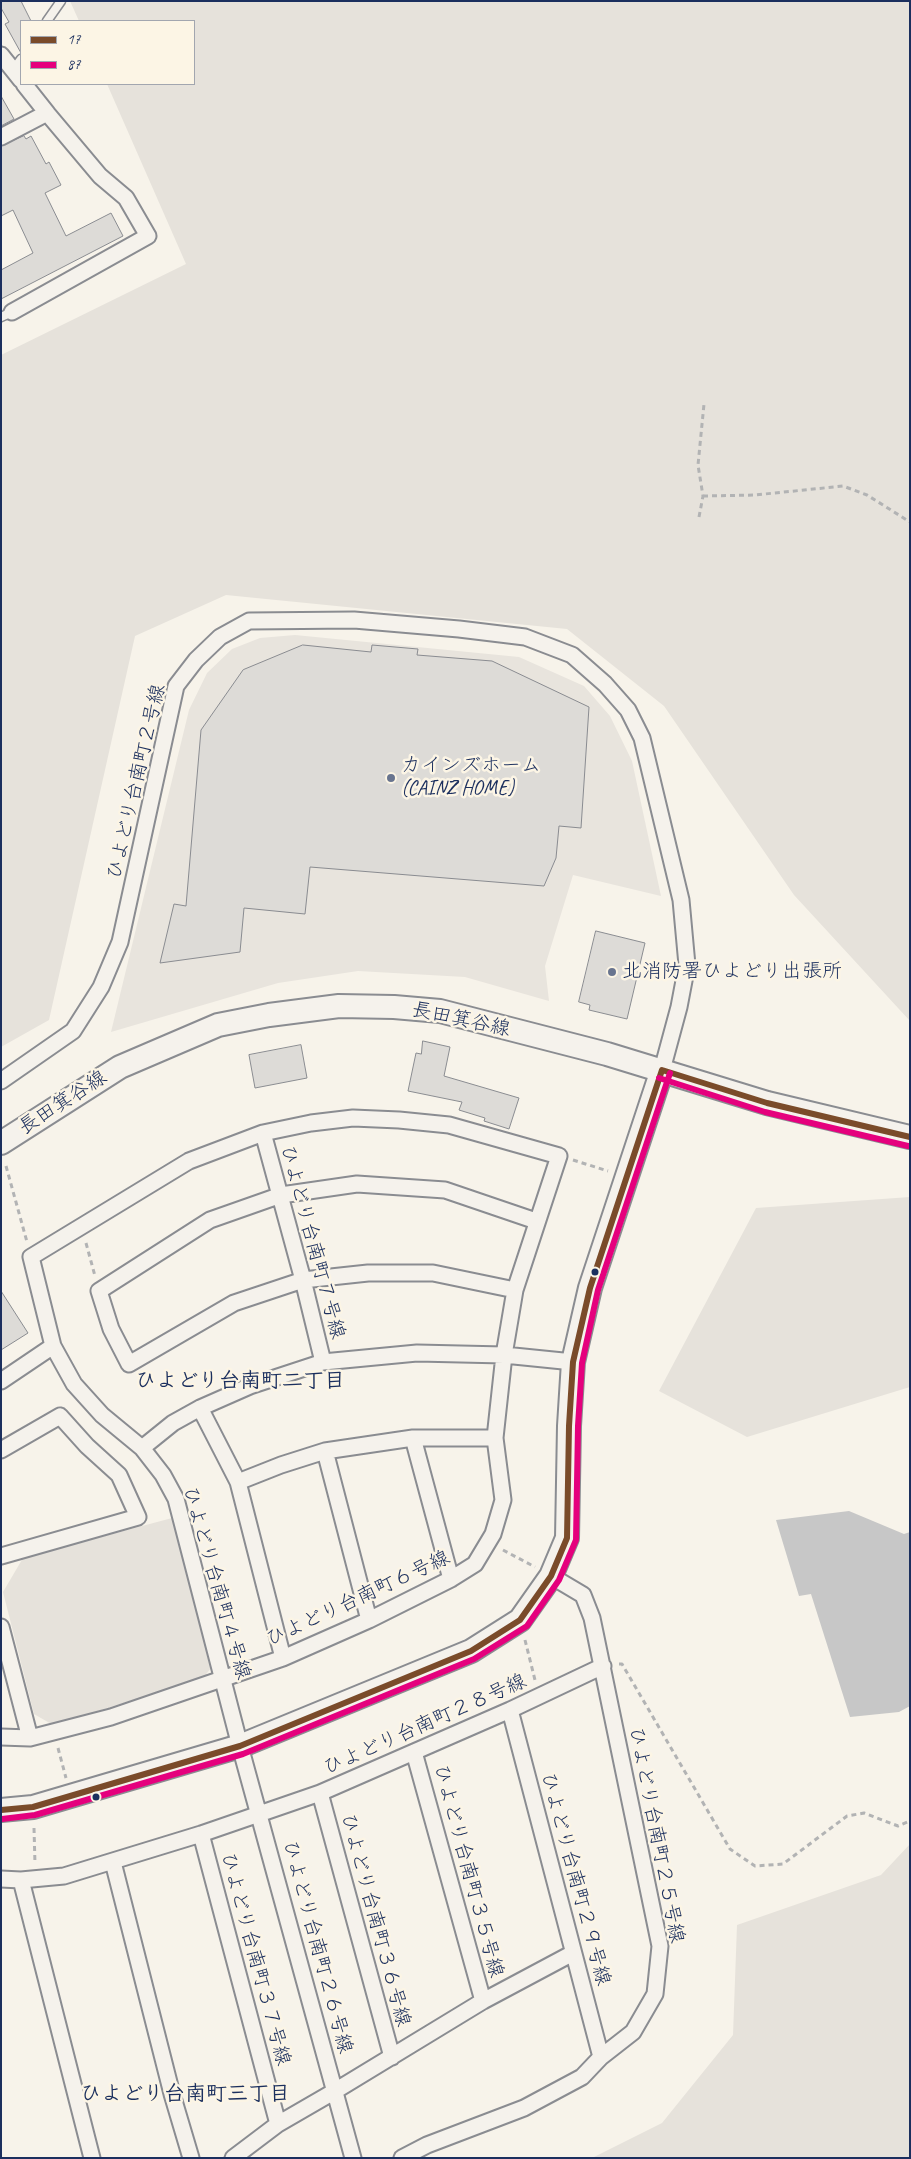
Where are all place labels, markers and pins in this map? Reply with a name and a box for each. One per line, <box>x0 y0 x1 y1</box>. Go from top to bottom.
place label: カインズホーム (CAINZ HOME) <box>401 754 541 801</box>
marker: カインズホーム (CAINZ HOME) <box>385 772 397 784</box>
place label: 北消防署ひよどり出張所 <box>622 960 842 984</box>
marker: 北消防署ひよどり出張所 <box>606 966 618 978</box>
unlabelled marker <box>590 1267 600 1277</box>
unlabelled marker <box>91 1792 101 1802</box>

